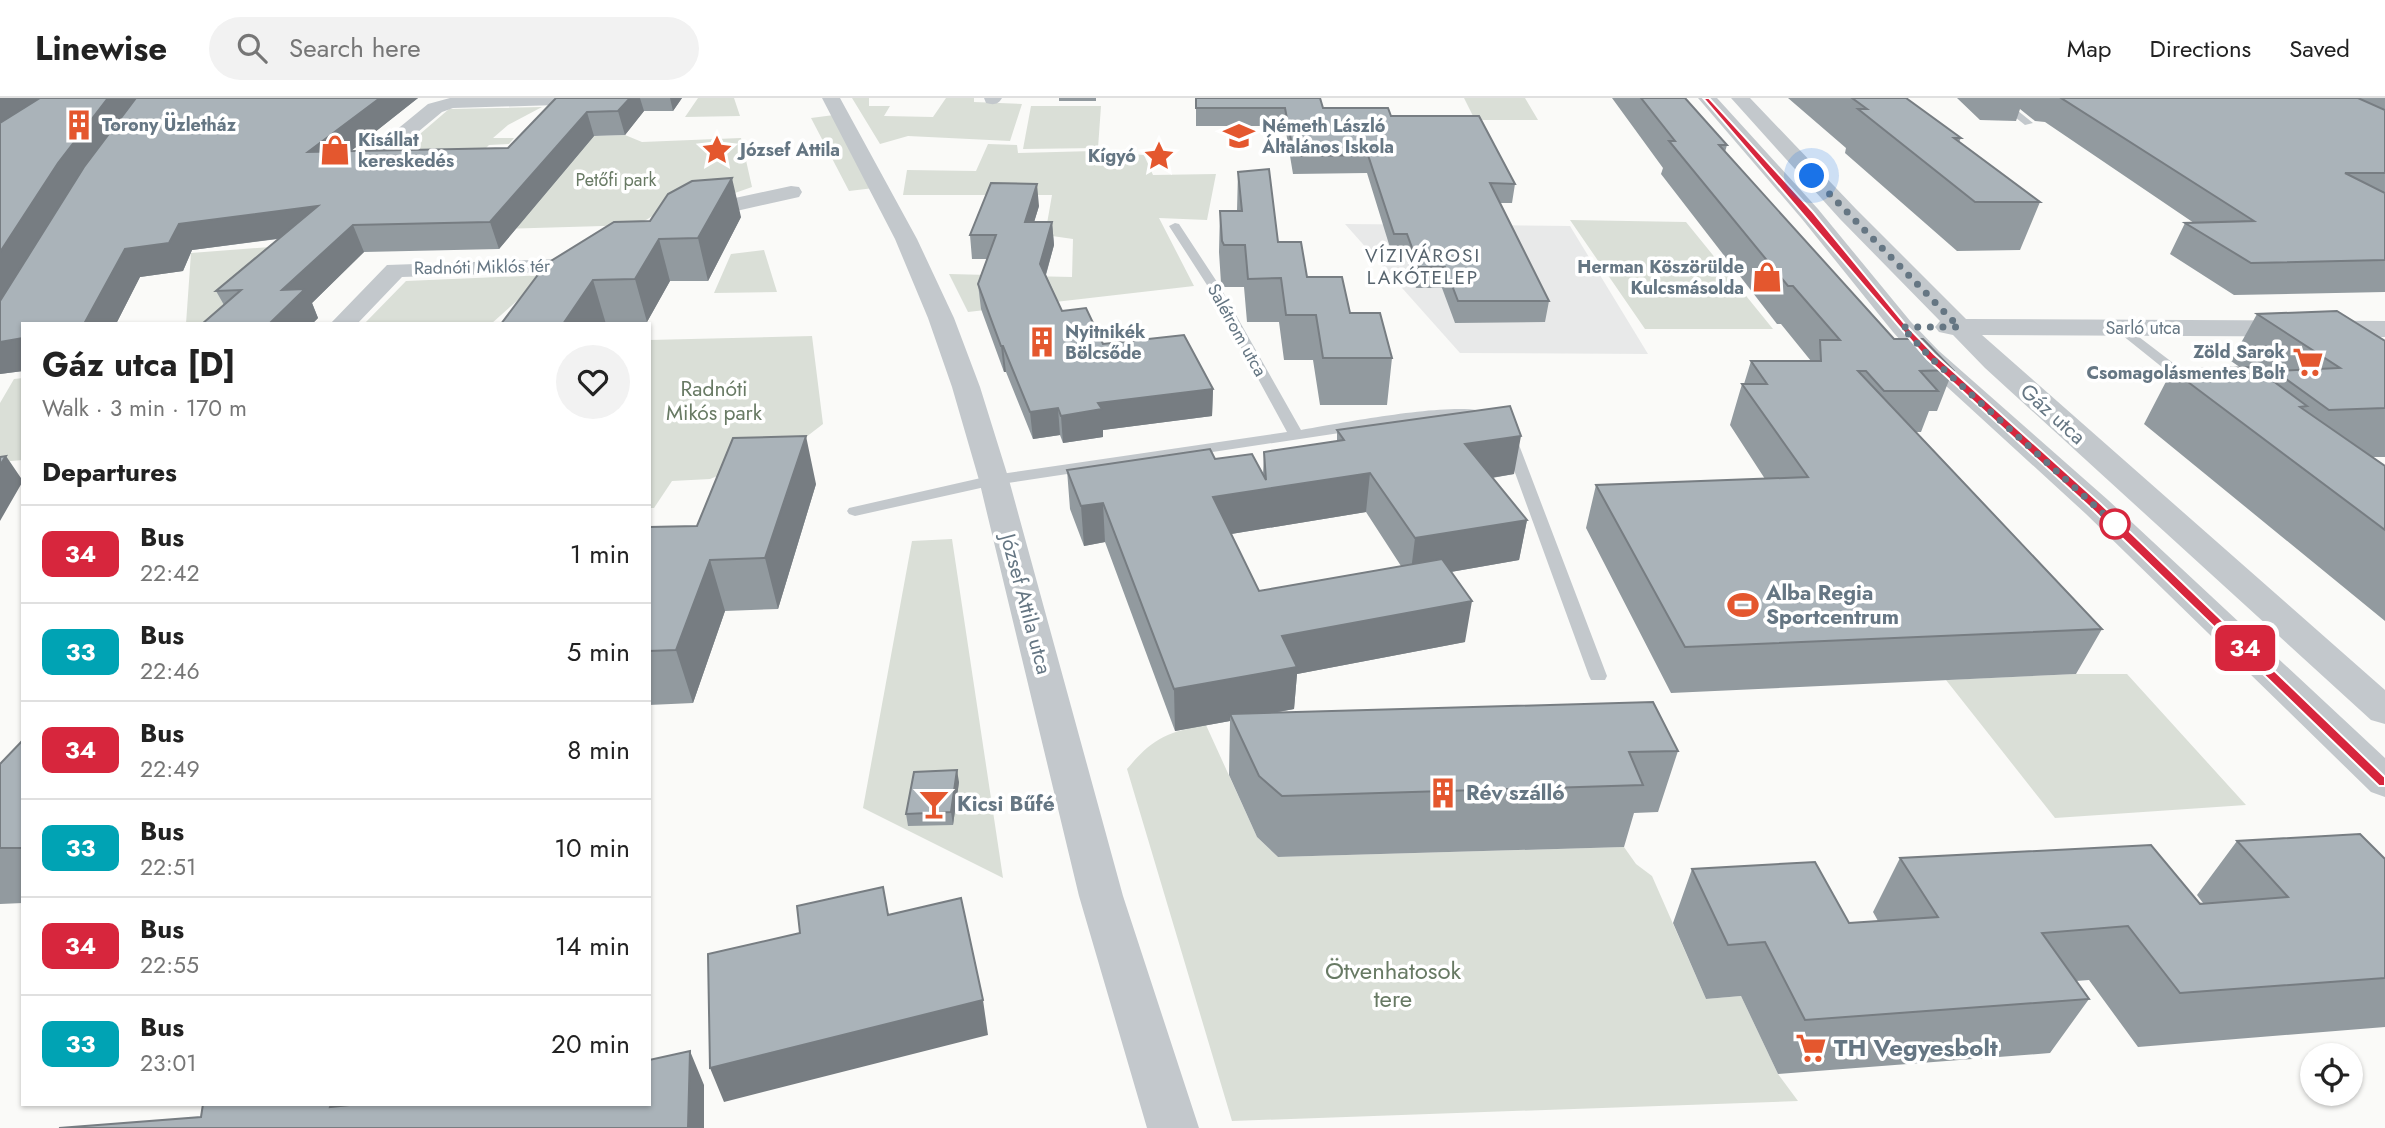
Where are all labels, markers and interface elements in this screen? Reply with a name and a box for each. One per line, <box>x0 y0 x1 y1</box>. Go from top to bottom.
search box <box>209 17 699 80</box>
text: Linewise <box>35 25 167 72</box>
icon: search <box>233 29 271 67</box>
text: Search here <box>289 29 421 67</box>
text: Map <box>2067 31 2112 66</box>
text: Directions <box>2150 31 2251 66</box>
text: Saved <box>2289 31 2350 66</box>
building icon: Torony Üzletház <box>62 108 96 142</box>
place label: Torony Üzletház <box>102 112 237 138</box>
place label: Németh László Általános Iskola <box>1261 113 1394 160</box>
school or university icon: Németh László Általános Iskola <box>1222 119 1256 153</box>
place label: Kisállat kereskedés <box>358 127 454 174</box>
shop icon: Kisállat kereskedés <box>318 133 352 167</box>
place icon: József Attila <box>700 133 734 167</box>
place label: József Attila <box>737 137 840 163</box>
place icon: Kígyó <box>1142 139 1176 173</box>
place label: Kígyó <box>1088 143 1136 169</box>
your location <box>1794 158 1829 193</box>
park label: Petőfi park <box>576 167 657 193</box>
district label: VÍZIVÁROSI LAKÓTELEP <box>1365 242 1481 291</box>
street label: Radnóti Miklós tér <box>414 253 551 281</box>
place label: Herman Köszörülde Kulcsmásolda <box>1577 254 1744 301</box>
shop icon: Herman Köszörülde Kulcsmásolda <box>1750 260 1784 294</box>
street label: Salétrom utca <box>1201 279 1273 381</box>
street label: Sarló utca <box>2105 315 2181 341</box>
place label: Nyitnikék Bölcsőde <box>1065 319 1146 366</box>
building icon: Nyitnikék Bölcsőde <box>1025 325 1059 359</box>
place label: Zöld Sarok Csomagolásmentes Bolt <box>2086 339 2286 386</box>
text: Gáz utca [D] <box>42 341 235 388</box>
button: heart <box>556 345 630 419</box>
supermarket icon: Zöld Sarok Csomagolásmentes Bolt <box>2291 345 2325 379</box>
park label: Radnóti Mikós park <box>666 374 763 428</box>
street label: Gáz utca <box>2014 377 2092 451</box>
text: Walk · 3 min · 170 m <box>42 391 247 425</box>
text: Departures <box>42 453 177 491</box>
unlabelled marker <box>2100 509 2130 539</box>
text: Bus <box>140 518 184 556</box>
street label: József Attila utca <box>992 528 1059 678</box>
text: 1 min <box>570 535 630 573</box>
text: 34 <box>65 536 96 571</box>
text: 22:42 <box>140 556 200 590</box>
place label: Alba Regia Sportcentrum <box>1765 578 1899 632</box>
sports icon: Alba Regia Sportcentrum <box>1726 588 1760 622</box>
text: Bus <box>140 616 184 654</box>
line badge: 34 <box>2214 625 2276 671</box>
text: 34 <box>2229 630 2261 665</box>
text: 5 min <box>567 633 630 671</box>
text: 33 <box>66 634 95 669</box>
text: 22:46 <box>140 654 200 688</box>
text: Bus <box>140 714 184 752</box>
text: 8 min <box>567 731 630 769</box>
text: 34 <box>65 732 96 767</box>
text: 22:49 <box>140 752 200 786</box>
building icon: Rév szálló <box>1426 776 1460 810</box>
place label: Rév szálló <box>1466 778 1565 808</box>
bar icon: Kicsi Bűfé <box>917 787 951 821</box>
place label: Kicsi Bűfé <box>957 789 1055 819</box>
text: Bus <box>140 812 184 850</box>
text: 10 min <box>554 829 630 867</box>
text: 33 <box>66 830 95 865</box>
text: 22:51 <box>140 850 196 884</box>
text: Bus <box>140 910 184 948</box>
text: 14 min <box>555 927 630 965</box>
text: 34 <box>65 928 96 963</box>
text: 22:55 <box>140 948 199 982</box>
park label: Ötvenhatosok tere <box>1325 953 1462 1016</box>
text: Bus <box>140 1008 184 1046</box>
text: 20 min <box>551 1025 630 1063</box>
text: 33 <box>66 1026 95 1061</box>
place label: TH Vegyesbolt <box>1834 1030 1998 1065</box>
supermarket icon: TH Vegyesbolt <box>1794 1031 1828 1065</box>
map controls <box>2300 1043 2363 1106</box>
button: locate <box>2300 1043 2363 1106</box>
text: 23:01 <box>140 1046 197 1080</box>

